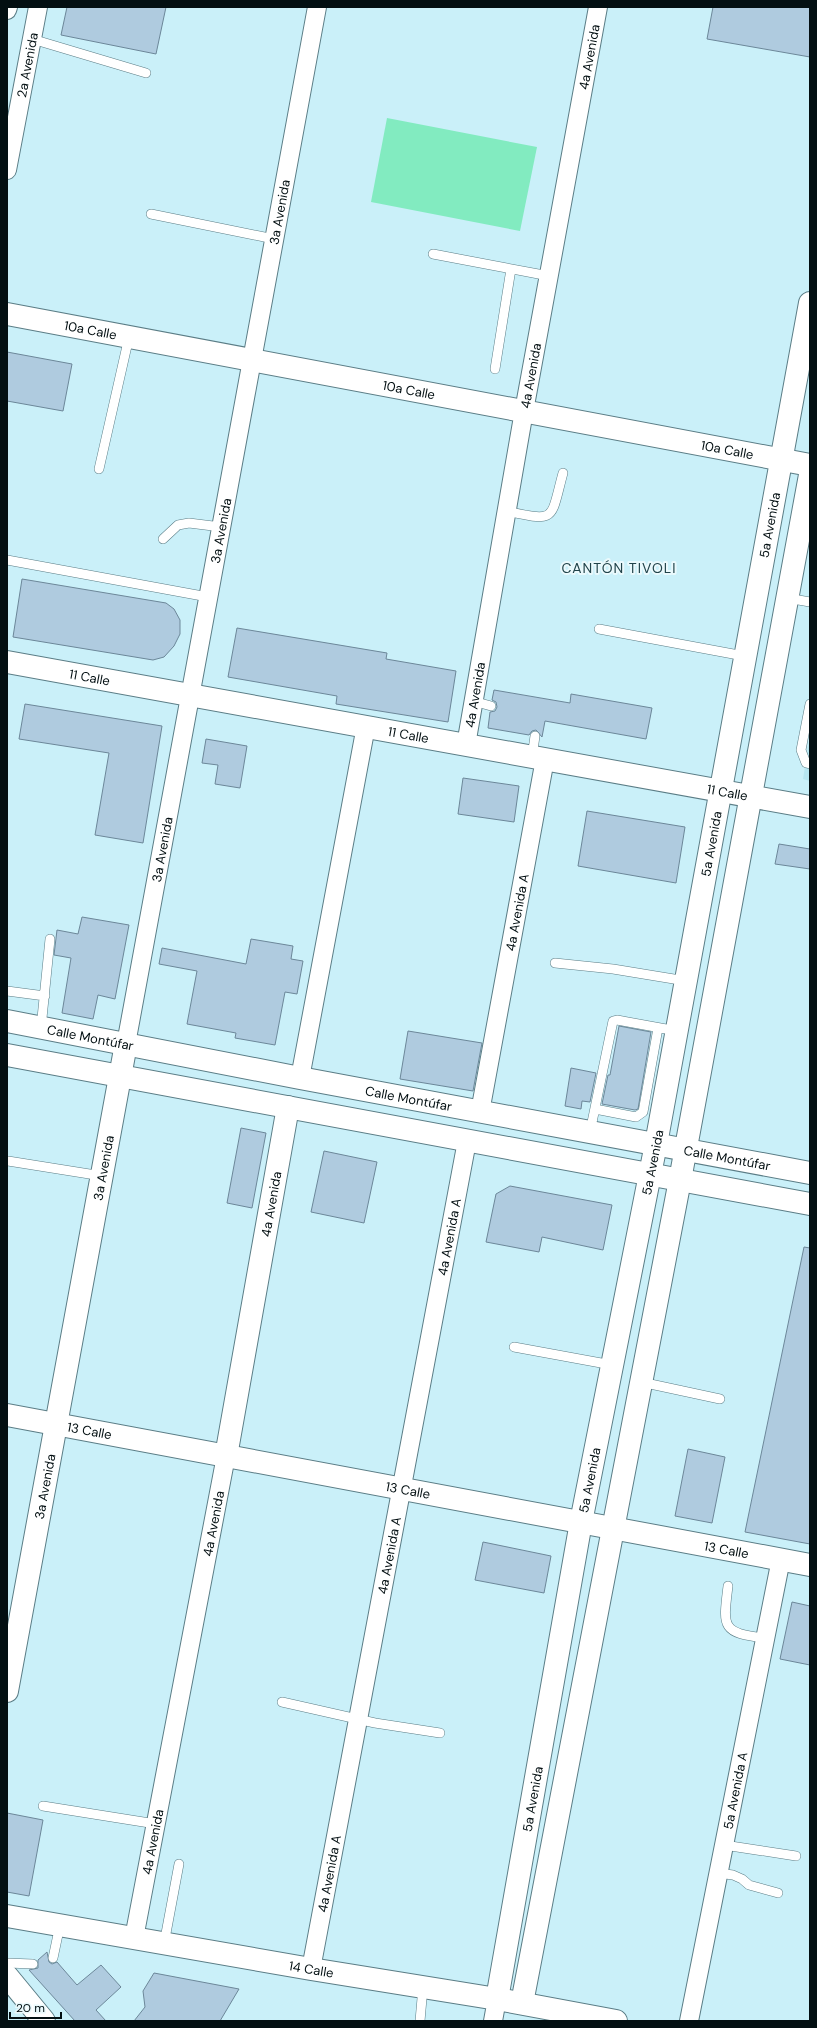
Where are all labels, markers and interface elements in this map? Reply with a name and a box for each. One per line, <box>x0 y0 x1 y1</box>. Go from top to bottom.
street label: 4a Avenida <box>575 23 603 91</box>
street label: 2a Avenida <box>12 31 41 99</box>
street label: 3a Avenida <box>265 178 294 246</box>
street label: 10a Calle <box>63 316 118 343</box>
street label: 4a Avenida <box>516 342 545 410</box>
street label: 10a Calle <box>381 376 437 403</box>
street label: 10a Calle <box>700 436 755 463</box>
street label: 5a Avenida <box>755 491 784 559</box>
street label: 3a Avenida <box>206 497 235 565</box>
district label: CANTÓN TIVOLI <box>562 559 676 577</box>
street label: 4a Avenida <box>461 661 489 729</box>
street label: 11 Calle <box>68 665 111 689</box>
street label: 11 Calle <box>387 722 430 747</box>
street label: 11 Calle <box>706 780 749 804</box>
street label: 5a Avenida <box>697 810 725 878</box>
street label: 3a Avenida <box>148 815 176 883</box>
street label: 4a Avenida A <box>501 872 532 952</box>
street label: Calle Montúfar <box>46 1021 135 1054</box>
street label: Calle Montúfar <box>364 1082 454 1115</box>
street label: 5a Avenida <box>638 1128 667 1196</box>
street label: 3a Avenida <box>89 1134 118 1202</box>
street label: Calle Montúfar <box>682 1141 772 1174</box>
street label: 4a Avenida <box>257 1170 285 1238</box>
street label: 4a Avenida A <box>433 1196 465 1277</box>
street label: 13 Calle <box>66 1418 113 1443</box>
street label: 5a Avenida <box>575 1446 604 1514</box>
street label: 3a Avenida <box>30 1452 59 1520</box>
street label: 13 Calle <box>384 1477 432 1502</box>
street label: 4a Avenida <box>199 1489 228 1558</box>
street label: 4a Avenida A <box>373 1515 405 1595</box>
street label: 13 Calle <box>703 1537 750 1562</box>
street label: 5a Avenida A <box>719 1750 751 1831</box>
street label: 5a Avenida <box>518 1765 546 1833</box>
street label: 4a Avenida <box>138 1808 167 1876</box>
street label: 4a Avenida A <box>313 1833 345 1914</box>
street label: 14 Calle <box>288 1957 335 1981</box>
scale bar <box>10 1994 61 2020</box>
text: 20 m <box>16 2000 45 2016</box>

